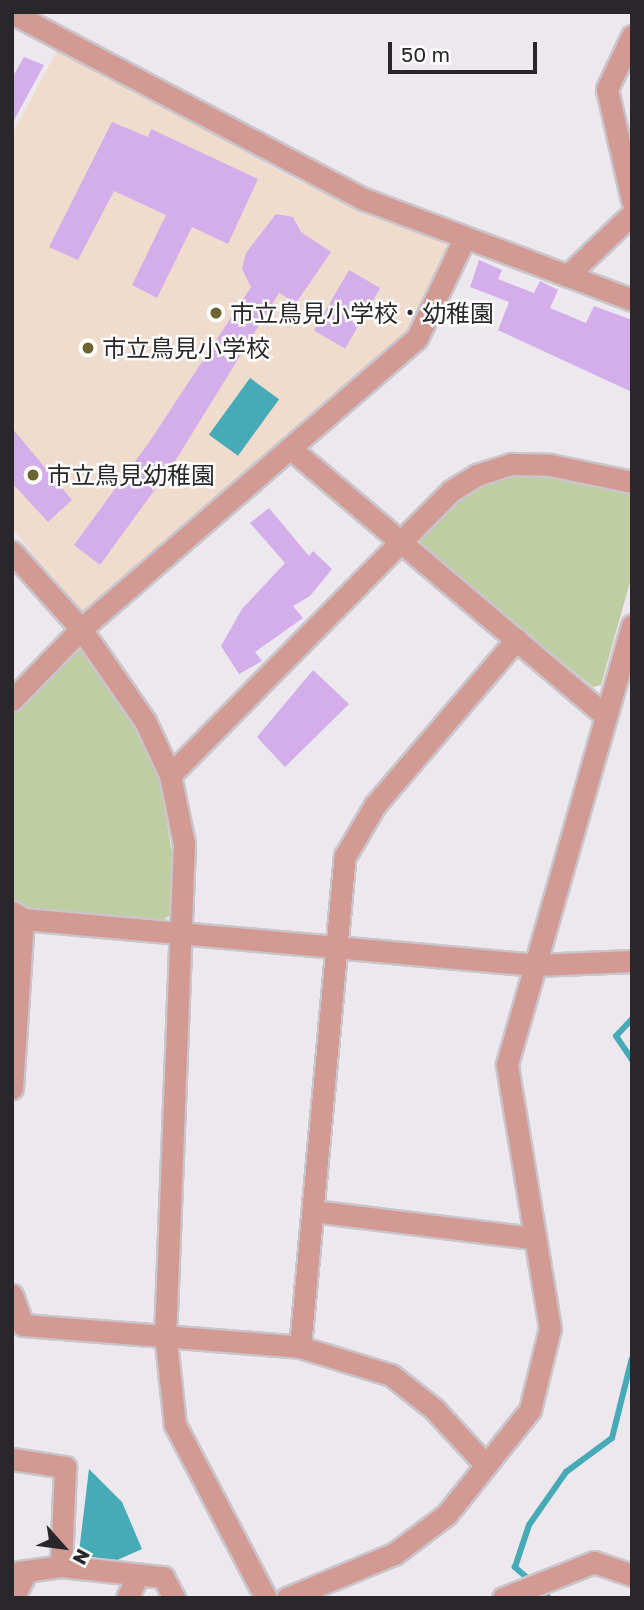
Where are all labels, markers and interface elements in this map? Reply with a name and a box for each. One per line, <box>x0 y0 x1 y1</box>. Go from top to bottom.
scale bar <box>392 28 541 72</box>
text: 50 m <box>401 41 450 67</box>
place label: 市立鳥見小学校・幼稚園 <box>230 299 494 327</box>
marker: 市立鳥見小学校・幼稚園 <box>208 305 224 321</box>
place label: 市立鳥見小学校 <box>102 334 270 362</box>
marker: 市立鳥見小学校 <box>80 340 96 356</box>
place label: 市立鳥見幼稚園 <box>47 461 215 489</box>
marker: 市立鳥見幼稚園 <box>25 467 41 483</box>
north arrow <box>28 1512 98 1582</box>
text: N <box>68 1545 96 1569</box>

